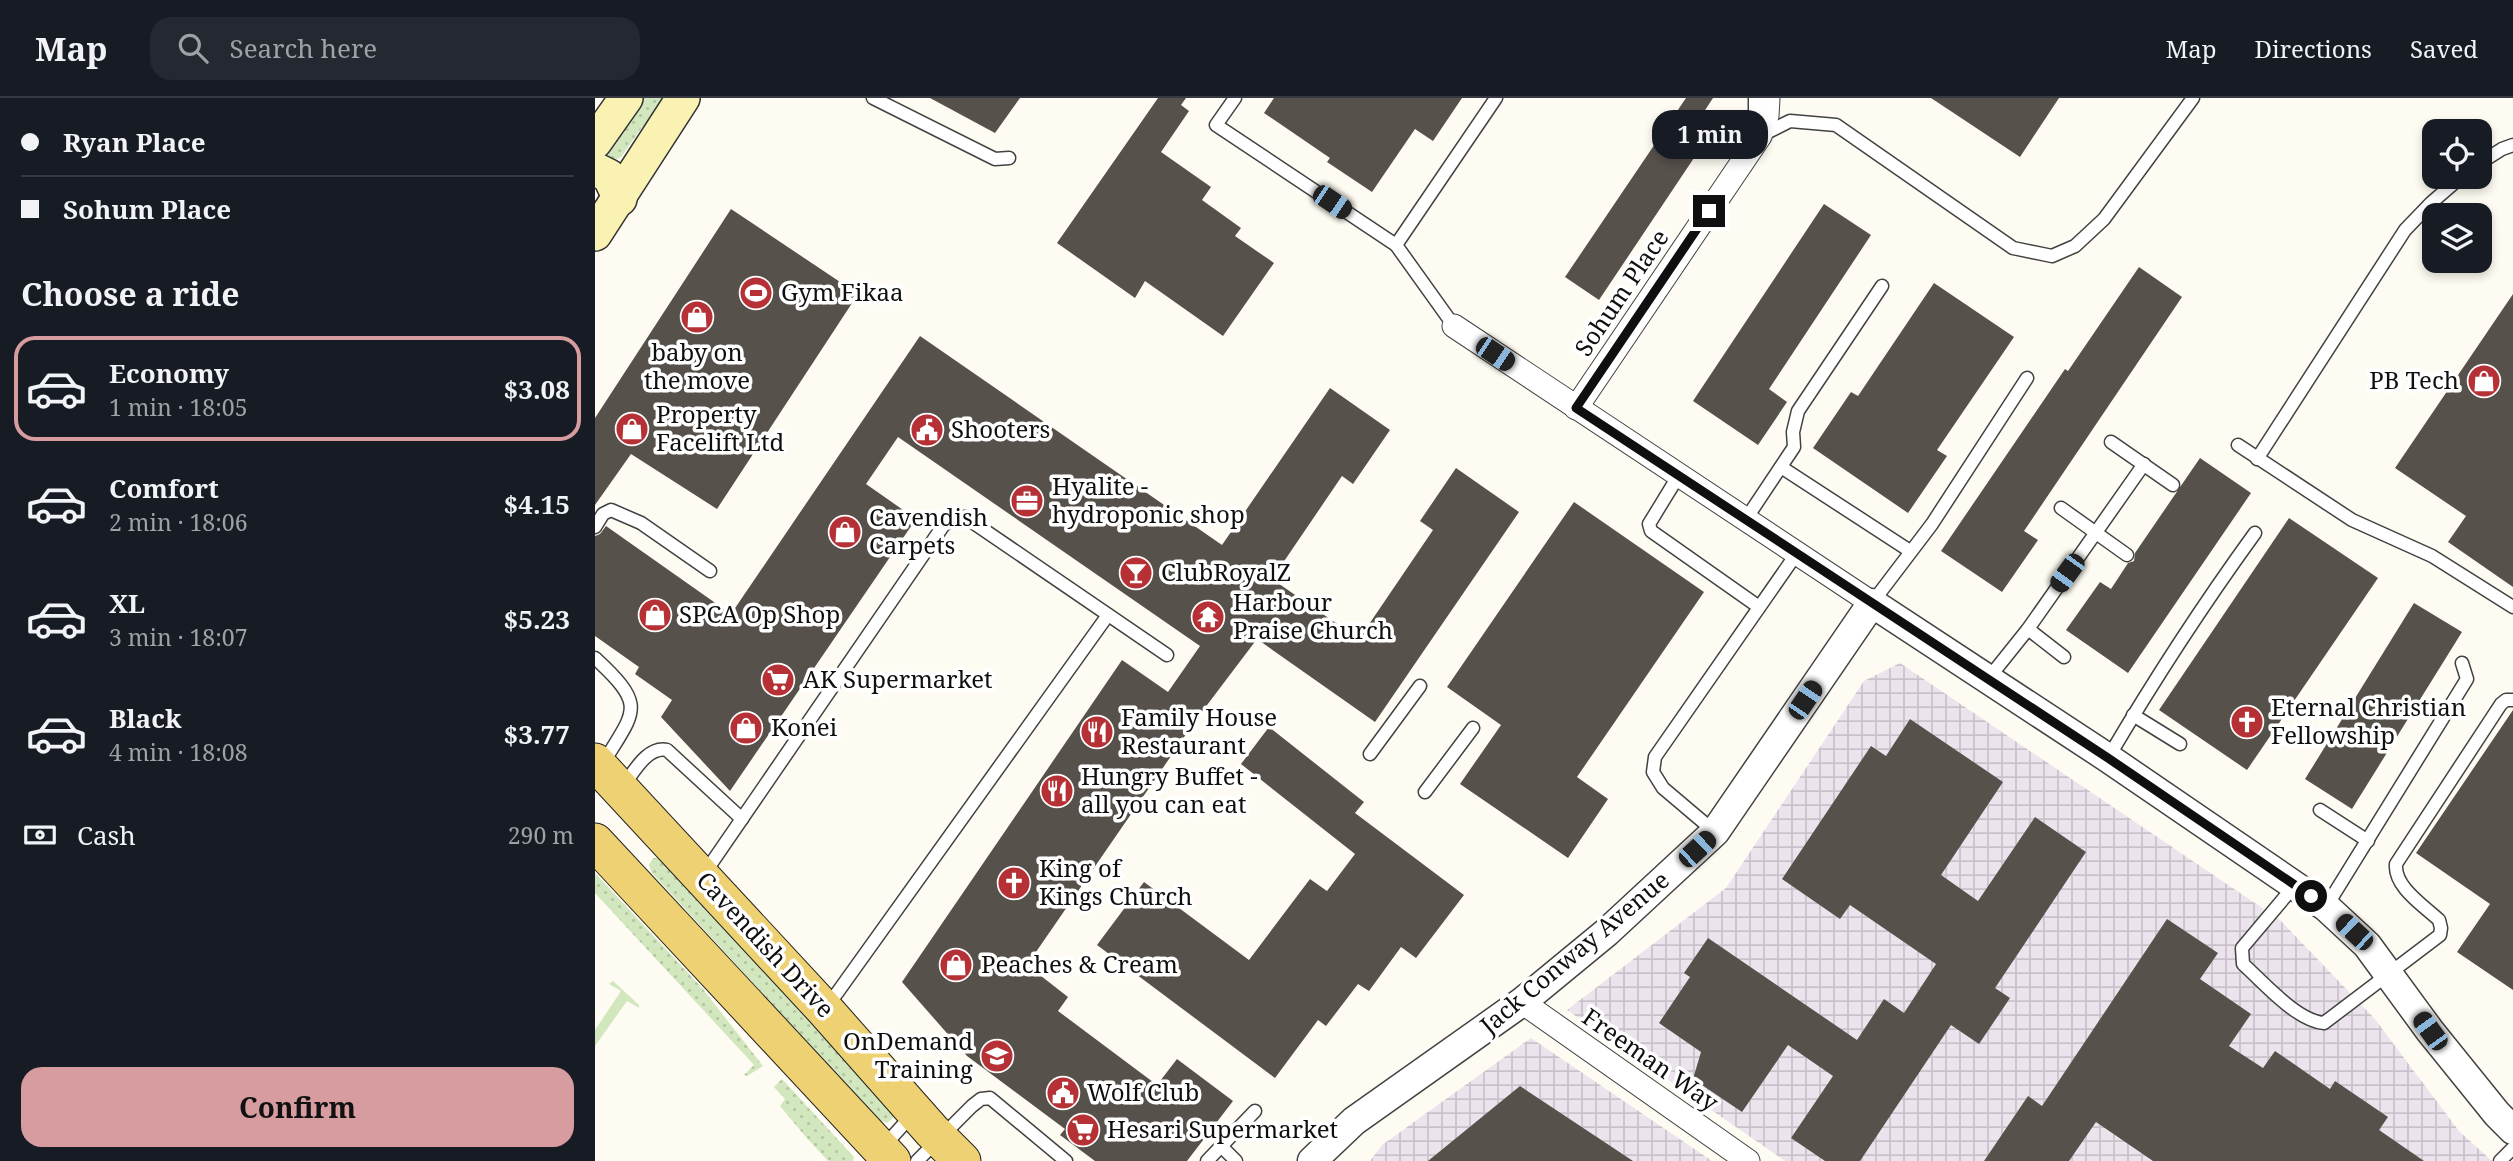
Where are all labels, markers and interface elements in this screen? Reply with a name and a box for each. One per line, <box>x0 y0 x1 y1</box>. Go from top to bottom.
search box <box>150 17 640 80</box>
text: Map <box>35 26 108 71</box>
icon: search <box>174 29 212 67</box>
text: Search here <box>230 30 377 66</box>
text: Map <box>2166 32 2217 65</box>
text: Directions <box>2255 32 2372 65</box>
text: Saved <box>2410 32 2478 65</box>
callout: 1 min <box>1651 109 1767 158</box>
text: 1 min <box>1677 118 1743 150</box>
map controls <box>2422 119 2492 273</box>
button: locate <box>2422 119 2492 189</box>
text: Ryan Place <box>63 124 206 160</box>
car <box>1309 182 1356 222</box>
text: Sohum Place <box>63 191 231 227</box>
route end <box>1693 195 1725 227</box>
button: layers <box>2422 203 2492 273</box>
street label: Sohum Place <box>1566 222 1675 362</box>
text: Choose a ride <box>21 272 240 315</box>
sports icon: Gym Fikaa <box>737 274 775 312</box>
place label: Gym Fikaa <box>781 275 904 308</box>
shop icon: baby on the move <box>678 298 716 336</box>
car <box>1472 334 1519 374</box>
place label: baby on the move <box>644 335 750 396</box>
text: Economy <box>109 355 229 391</box>
icon: car <box>25 357 88 420</box>
shop icon: PB Tech <box>2465 362 2503 400</box>
place label: PB Tech <box>2369 363 2459 396</box>
text: $3.08 <box>504 371 570 407</box>
text: 1 min · 18:05 <box>109 391 247 423</box>
place label: Property Facelift Ltd <box>656 397 784 458</box>
shop icon: Property Facelift Ltd <box>613 410 651 448</box>
public building icon: Shooters <box>908 411 946 449</box>
place label: Shooters <box>951 412 1050 445</box>
place label: Hyalite - hydroponic shop <box>1052 469 1245 530</box>
text: Comfort <box>109 470 219 506</box>
icon: car <box>25 472 88 535</box>
office icon: Hyalite - hydroponic shop <box>1008 482 1046 520</box>
text: $4.15 <box>504 486 570 522</box>
place label: Cavendish Carpets <box>869 500 988 561</box>
text: 2 min · 18:06 <box>109 506 247 538</box>
shop icon: Cavendish Carpets <box>826 513 864 551</box>
car <box>2047 550 2088 596</box>
bar icon: ClubRoyalZ <box>1117 554 1155 592</box>
place label: ClubRoyalZ <box>1161 555 1291 588</box>
text: XL <box>109 585 145 621</box>
place label: Harbour Praise Church <box>1233 585 1393 646</box>
icon: car <box>25 587 88 650</box>
shop icon: SPCA Op Shop <box>636 596 674 634</box>
place label: SPCA Op Shop <box>679 597 840 630</box>
temple icon: Harbour Praise Church <box>1189 598 1227 636</box>
text: $5.23 <box>504 601 570 637</box>
text: 3 min · 18:07 <box>109 621 247 653</box>
supermarket icon: AK Supermarket <box>759 661 797 699</box>
place label: AK Supermarket <box>803 662 992 695</box>
car <box>1785 677 1826 723</box>
place label: Eternal Christian Fellowship <box>2271 690 2466 751</box>
text: Black <box>109 700 182 736</box>
place label: Family House Restaurant <box>1121 700 1277 761</box>
icon: car <box>25 702 88 765</box>
church icon: Eternal Christian Fellowship <box>2228 703 2266 741</box>
shop icon: Konei <box>727 709 765 747</box>
place label: Konei <box>771 710 837 743</box>
restaurant icon: Family House Restaurant <box>1078 713 1116 751</box>
text: $3.77 <box>504 716 570 752</box>
text: 4 min · 18:08 <box>109 736 247 768</box>
place label: Hungry Buffet - all you can eat <box>1081 759 1258 820</box>
restaurant icon: Hungry Buffet - all you can eat <box>1038 772 1076 810</box>
icon: cash <box>21 816 59 854</box>
text: Cash <box>77 817 136 853</box>
text: 290 m <box>508 819 574 851</box>
car <box>1675 827 1720 871</box>
place label: King of Kings Church <box>1039 851 1193 912</box>
street label: Jack Conway Avenue <box>1472 863 1676 1041</box>
street label: Cavendish Drive <box>690 864 842 1024</box>
church icon: King of Kings Church <box>995 864 1033 902</box>
route start <box>2295 880 2327 912</box>
car <box>2332 910 2377 954</box>
shop icon: Peaches & Cream <box>937 946 975 984</box>
place label: Peaches & Cream <box>981 947 1178 980</box>
street label: Freeman Way <box>1576 1000 1726 1118</box>
car <box>2410 1008 2451 1054</box>
place label: OnDemand Training <box>843 1024 973 1085</box>
school or university icon: OnDemand Training <box>978 1037 1016 1075</box>
button: Confirm <box>21 1067 574 1147</box>
public building icon: Wolf Club <box>1044 1074 1082 1112</box>
place label: Wolf Club <box>1087 1075 1199 1108</box>
supermarket icon: Hesari Supermarket <box>1064 1111 1102 1149</box>
place label: Hesari Supermarket <box>1107 1112 1338 1145</box>

